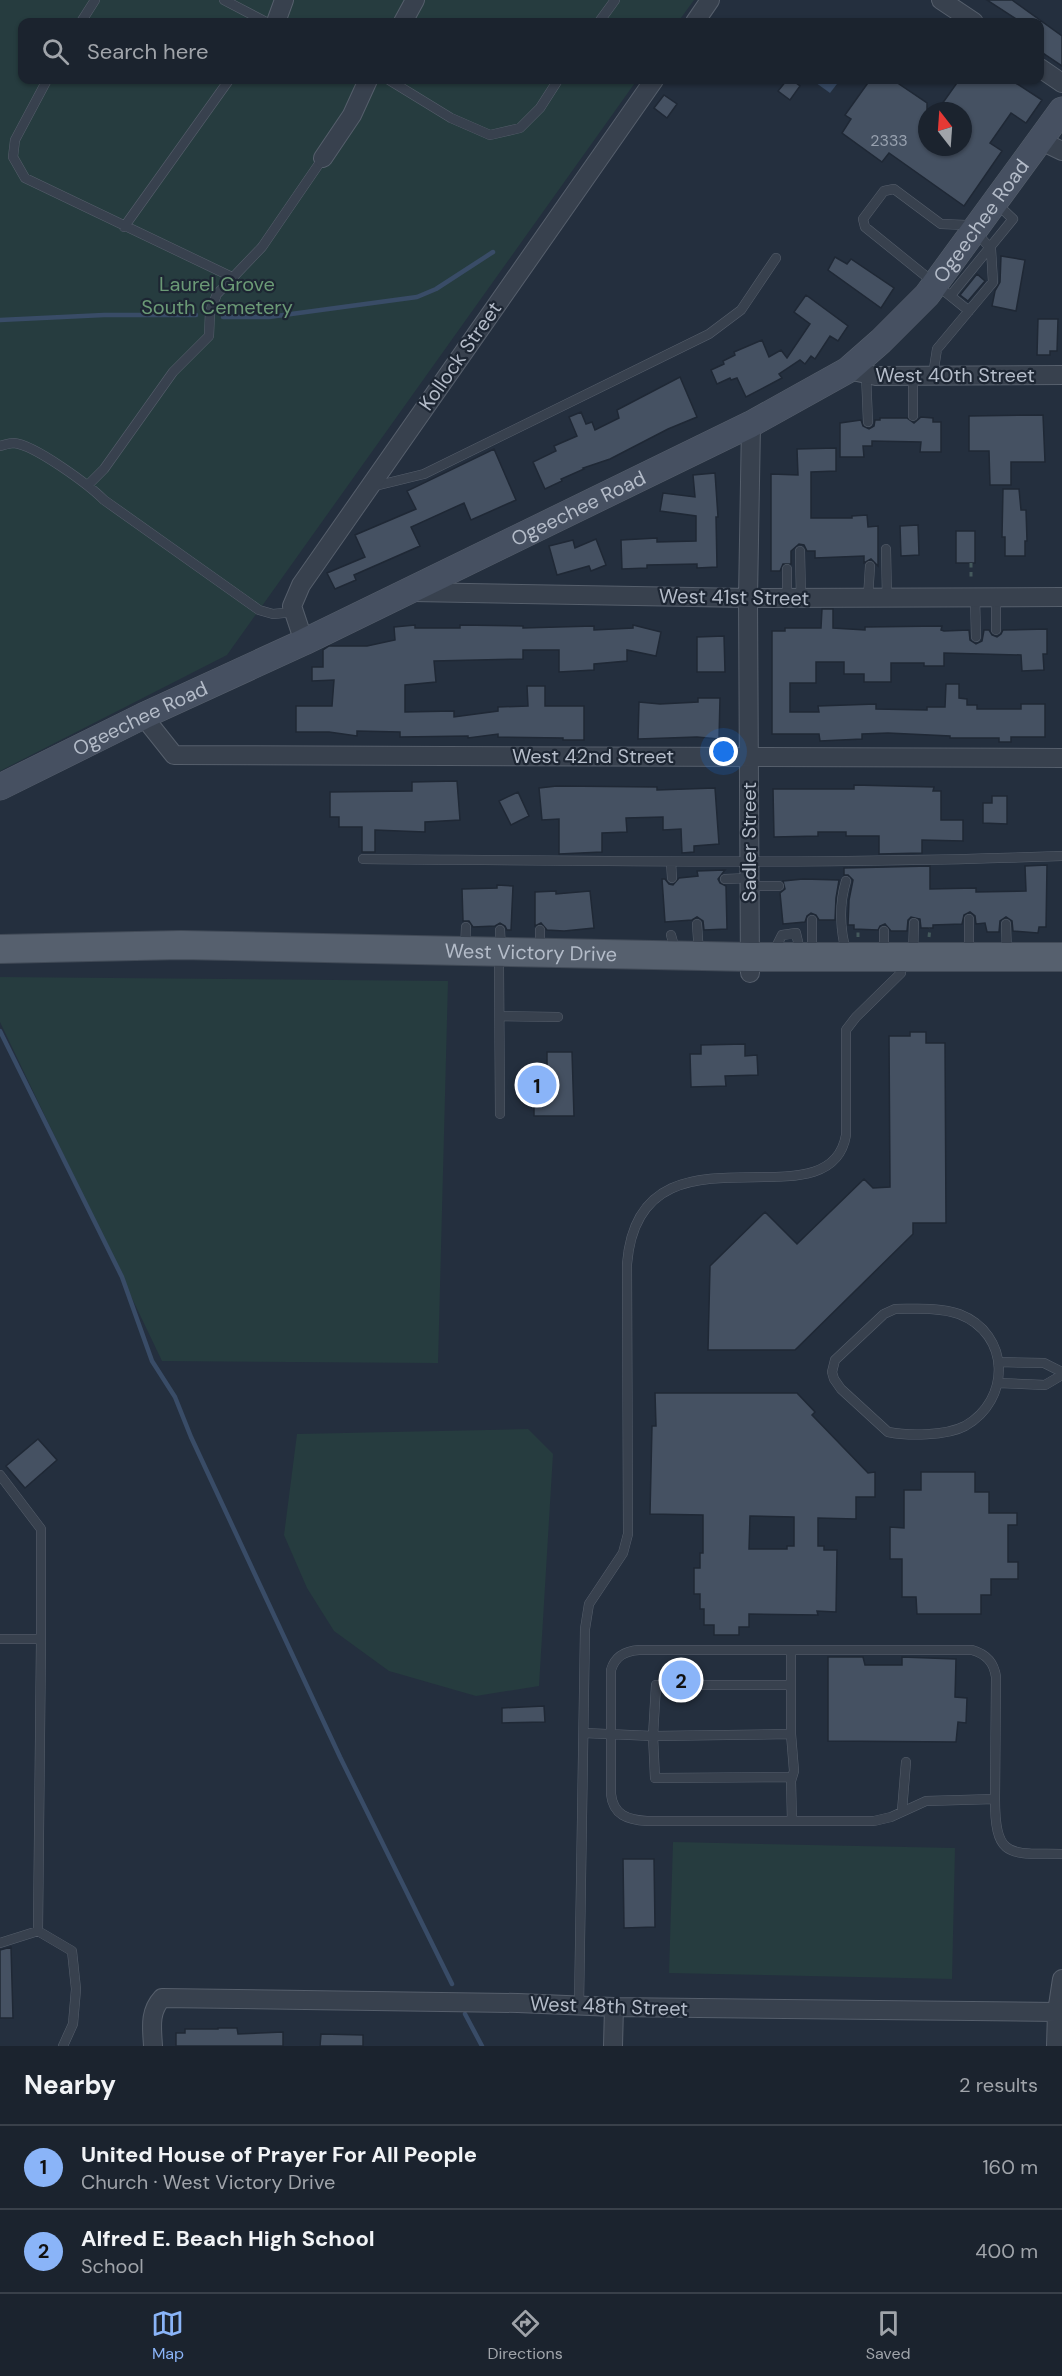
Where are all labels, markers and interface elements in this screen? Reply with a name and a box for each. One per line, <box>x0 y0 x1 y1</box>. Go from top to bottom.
search box <box>18 18 1044 84</box>
icon: search <box>39 35 72 68</box>
text: Search here <box>87 37 208 66</box>
north arrow <box>918 102 972 156</box>
house number: 2333 <box>870 130 908 151</box>
street label: Ogeechee Road <box>927 154 1035 288</box>
park label: Laurel Grove South Cemetery <box>141 271 293 320</box>
street label: Kollock Street <box>413 296 507 416</box>
street label: West 40th Street <box>875 362 1035 388</box>
street label: Ogeechee Road <box>507 464 650 552</box>
street label: West 41st Street <box>659 583 810 611</box>
street label: Ogeechee Road <box>68 675 212 762</box>
your location <box>709 737 738 766</box>
street label: West 42nd Street <box>512 743 674 769</box>
street label: Sadler Street <box>736 782 762 902</box>
street label: West Victory Drive <box>444 938 617 967</box>
pin: 1 <box>518 1062 556 1108</box>
pin: 2 <box>662 1658 700 1702</box>
street label: West 48th Street <box>530 1990 689 2022</box>
text: Nearby <box>24 2068 116 2102</box>
text: 2 results <box>959 2072 1038 2098</box>
text: United House of Prayer For All People <box>81 2140 477 2169</box>
text: 1 <box>40 2154 47 2180</box>
text: 160 m <box>982 2154 1038 2180</box>
text: Church · West Victory Drive <box>81 2169 335 2195</box>
text: Alfred E. Beach High School <box>81 2224 375 2253</box>
text: 2 <box>38 2238 49 2264</box>
text: 400 m <box>975 2238 1038 2264</box>
text: School <box>81 2253 144 2279</box>
tab: Map <box>151 2307 184 2364</box>
tab: Directions <box>487 2307 563 2364</box>
tab: Saved <box>866 2307 911 2364</box>

